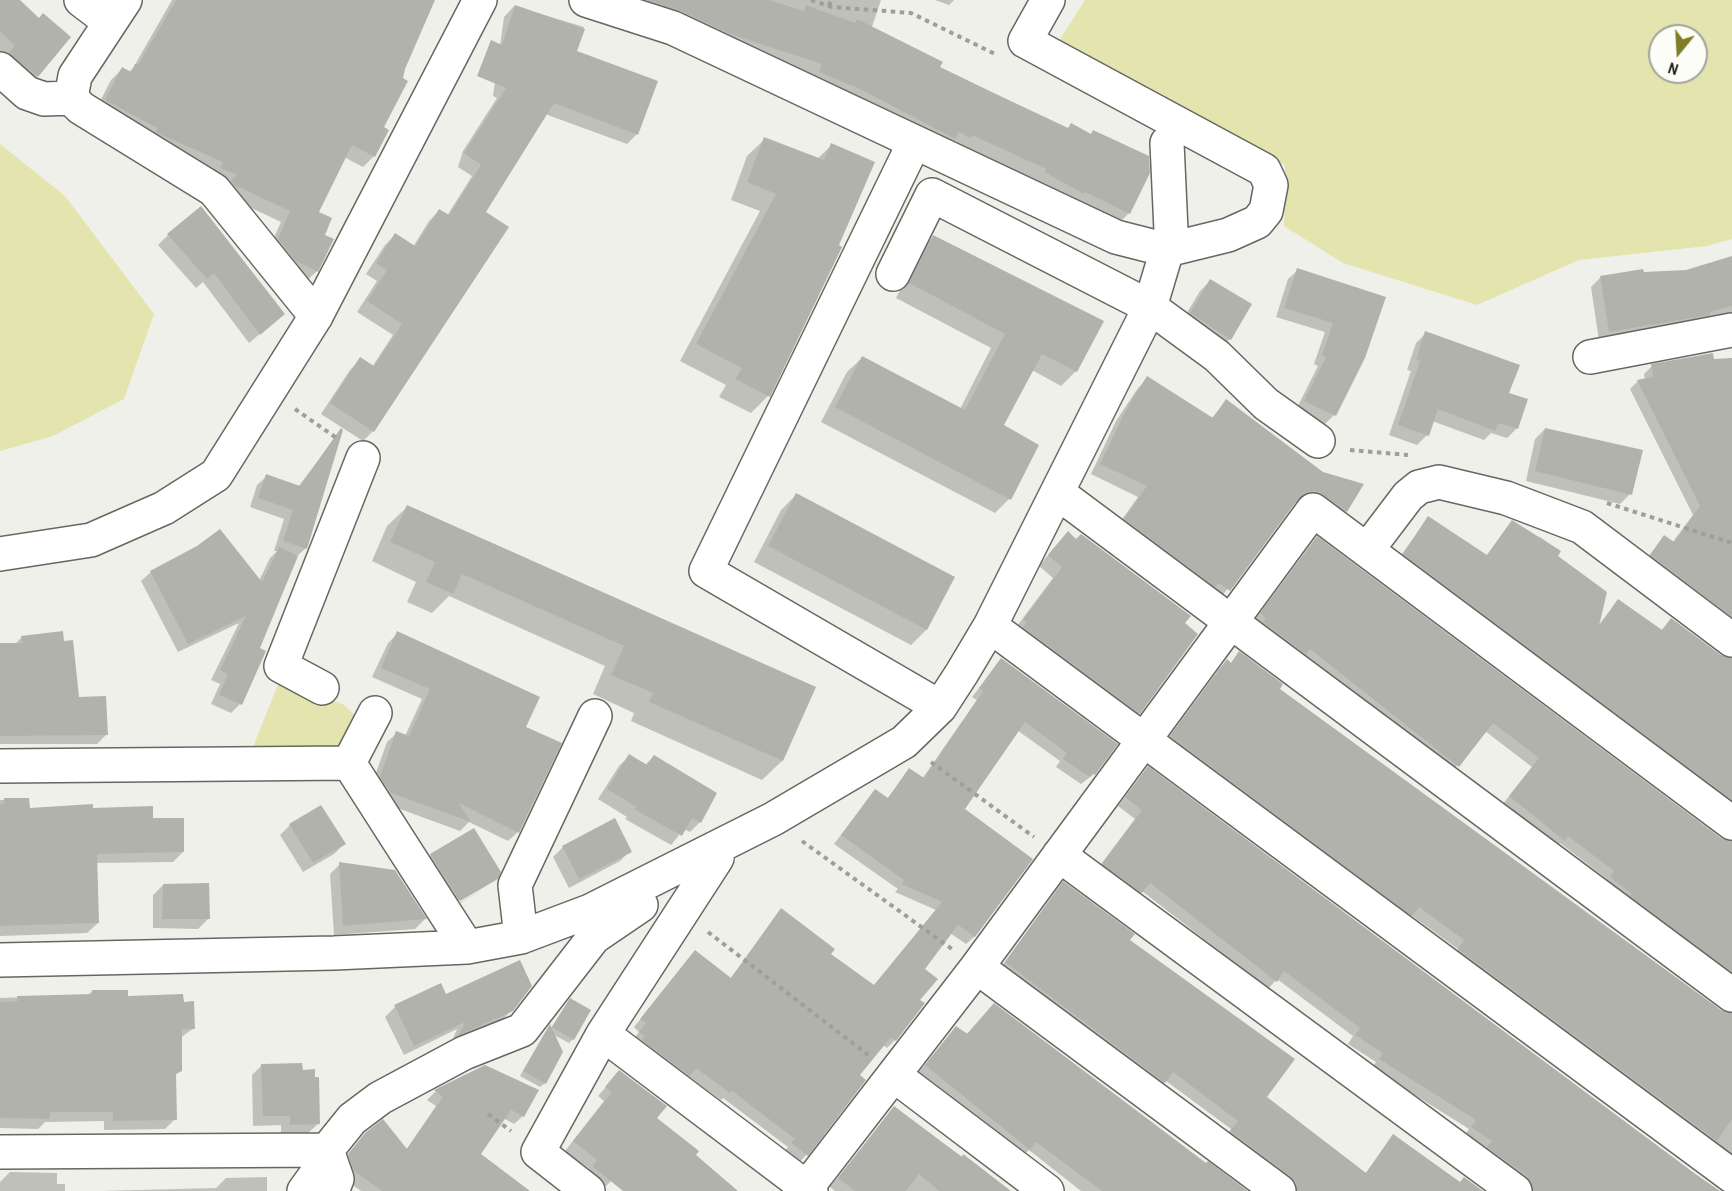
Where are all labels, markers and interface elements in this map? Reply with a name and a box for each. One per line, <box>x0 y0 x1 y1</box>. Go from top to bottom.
north arrow <box>1648 24 1708 84</box>
text: N <box>1665 57 1681 81</box>

